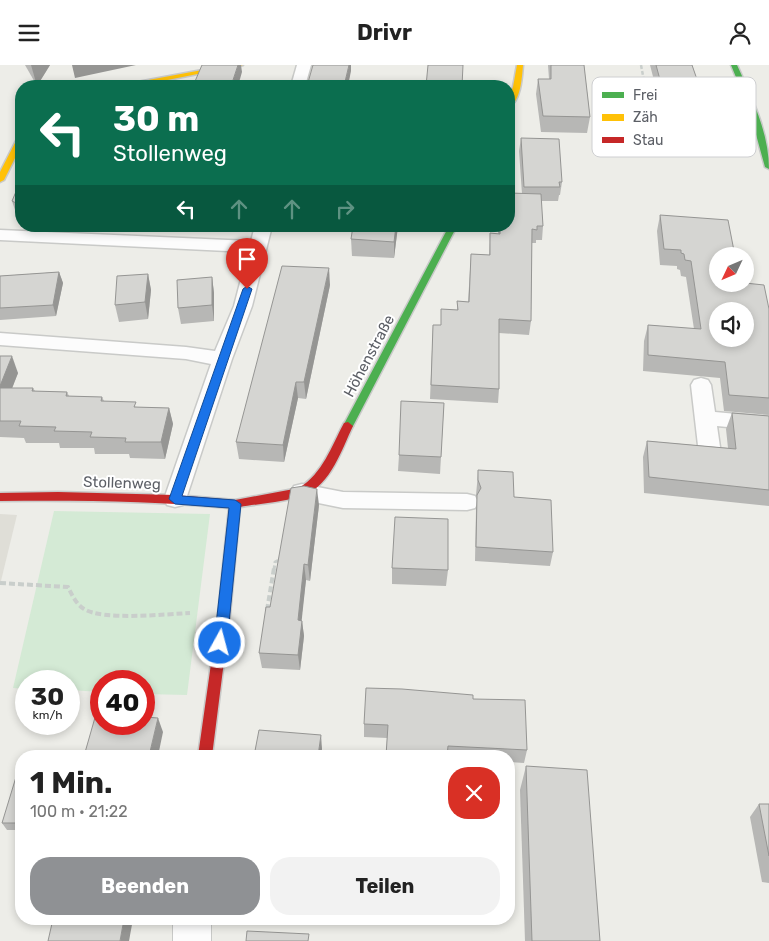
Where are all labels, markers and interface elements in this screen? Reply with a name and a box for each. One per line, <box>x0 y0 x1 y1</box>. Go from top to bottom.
icon: menu <box>15 19 43 47</box>
text: Drivr <box>357 19 412 46</box>
icon: person <box>726 19 754 47</box>
legend <box>592 77 756 157</box>
text: Frei <box>633 87 657 104</box>
text: 30 m <box>113 98 199 140</box>
icon: left <box>30 100 95 165</box>
text: Zäh <box>633 109 658 126</box>
text: Stau <box>633 132 663 149</box>
text: Stollenweg <box>113 140 227 167</box>
icon: left <box>172 195 200 223</box>
icon: ahead <box>225 195 253 223</box>
icon: ahead <box>278 195 306 223</box>
icon: right <box>331 195 359 223</box>
pin <box>226 238 268 289</box>
icon: arrive <box>233 245 261 273</box>
north arrow <box>709 247 754 293</box>
map controls <box>709 247 754 347</box>
button: sound <box>709 302 754 347</box>
street label: Höhenstraße <box>340 312 398 400</box>
street label: Stollenweg <box>83 473 161 493</box>
position arrow <box>193 616 245 668</box>
speed limit sign: 40 <box>90 670 155 735</box>
text: 30 <box>31 682 64 711</box>
text: km/h <box>33 708 62 722</box>
text: 1 Min. <box>30 765 113 801</box>
button: close <box>448 767 500 819</box>
text: 100 m · 21:22 <box>30 802 128 821</box>
button: Beenden <box>30 857 260 915</box>
button: Teilen <box>270 857 500 915</box>

